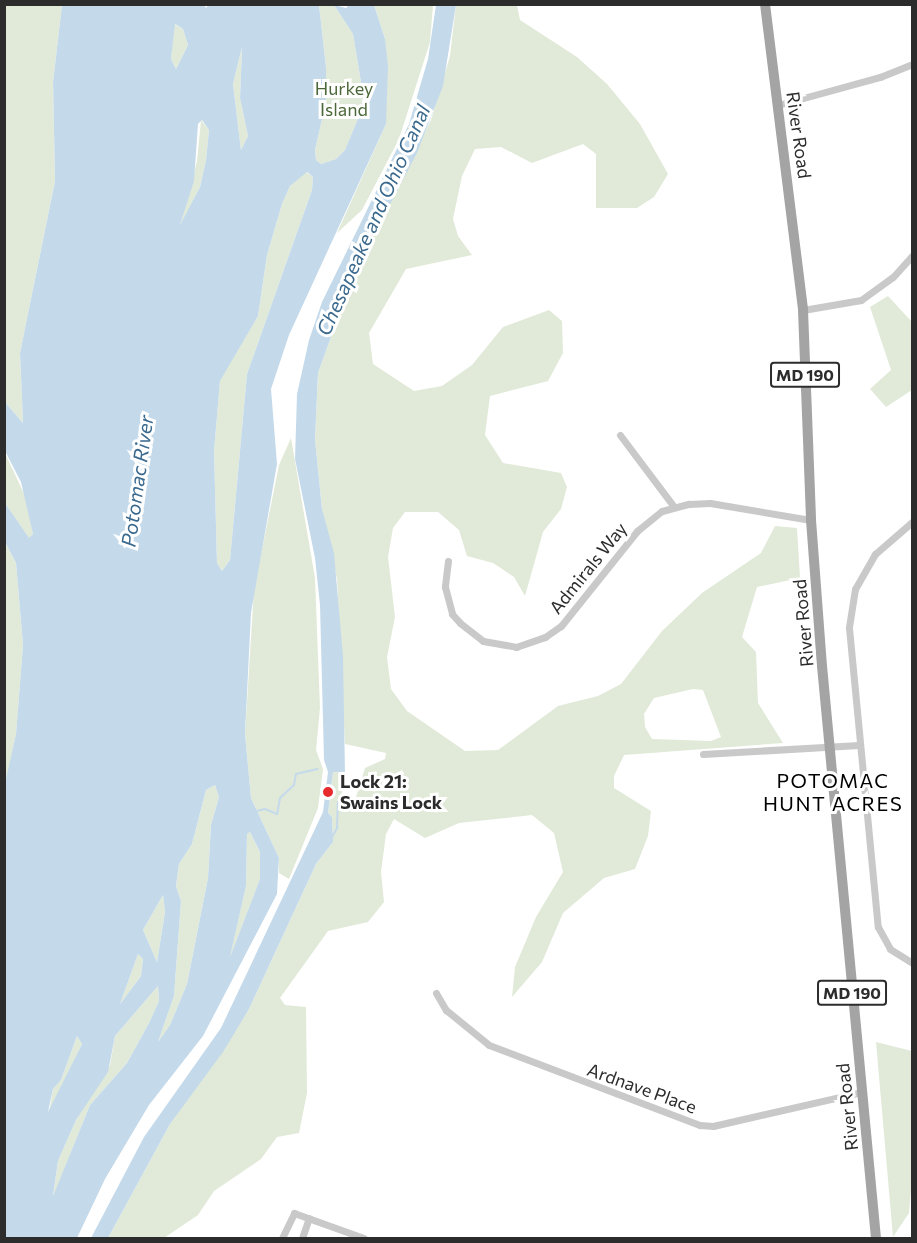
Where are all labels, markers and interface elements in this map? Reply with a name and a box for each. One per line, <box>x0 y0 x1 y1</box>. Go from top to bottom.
park label: Hurkey Island <box>315 78 373 121</box>
street label: River Road <box>782 90 816 180</box>
water label: Chesapeake and Ohio Canal <box>311 101 435 339</box>
road number: MD 190 <box>769 362 841 388</box>
water label: Potomac River <box>116 414 158 548</box>
street label: Admirals Way <box>545 518 631 618</box>
street label: River Road <box>788 578 818 668</box>
district label: POTOMAC HUNT ACRES <box>763 769 903 816</box>
place label: Lock 21: Swains Lock <box>340 771 442 814</box>
marker: Lock 21: Swains Lock <box>321 785 335 799</box>
road number: MD 190 <box>816 980 888 1006</box>
street label: Ardnave Place <box>584 1058 700 1118</box>
street label: River Road <box>832 1062 862 1152</box>

